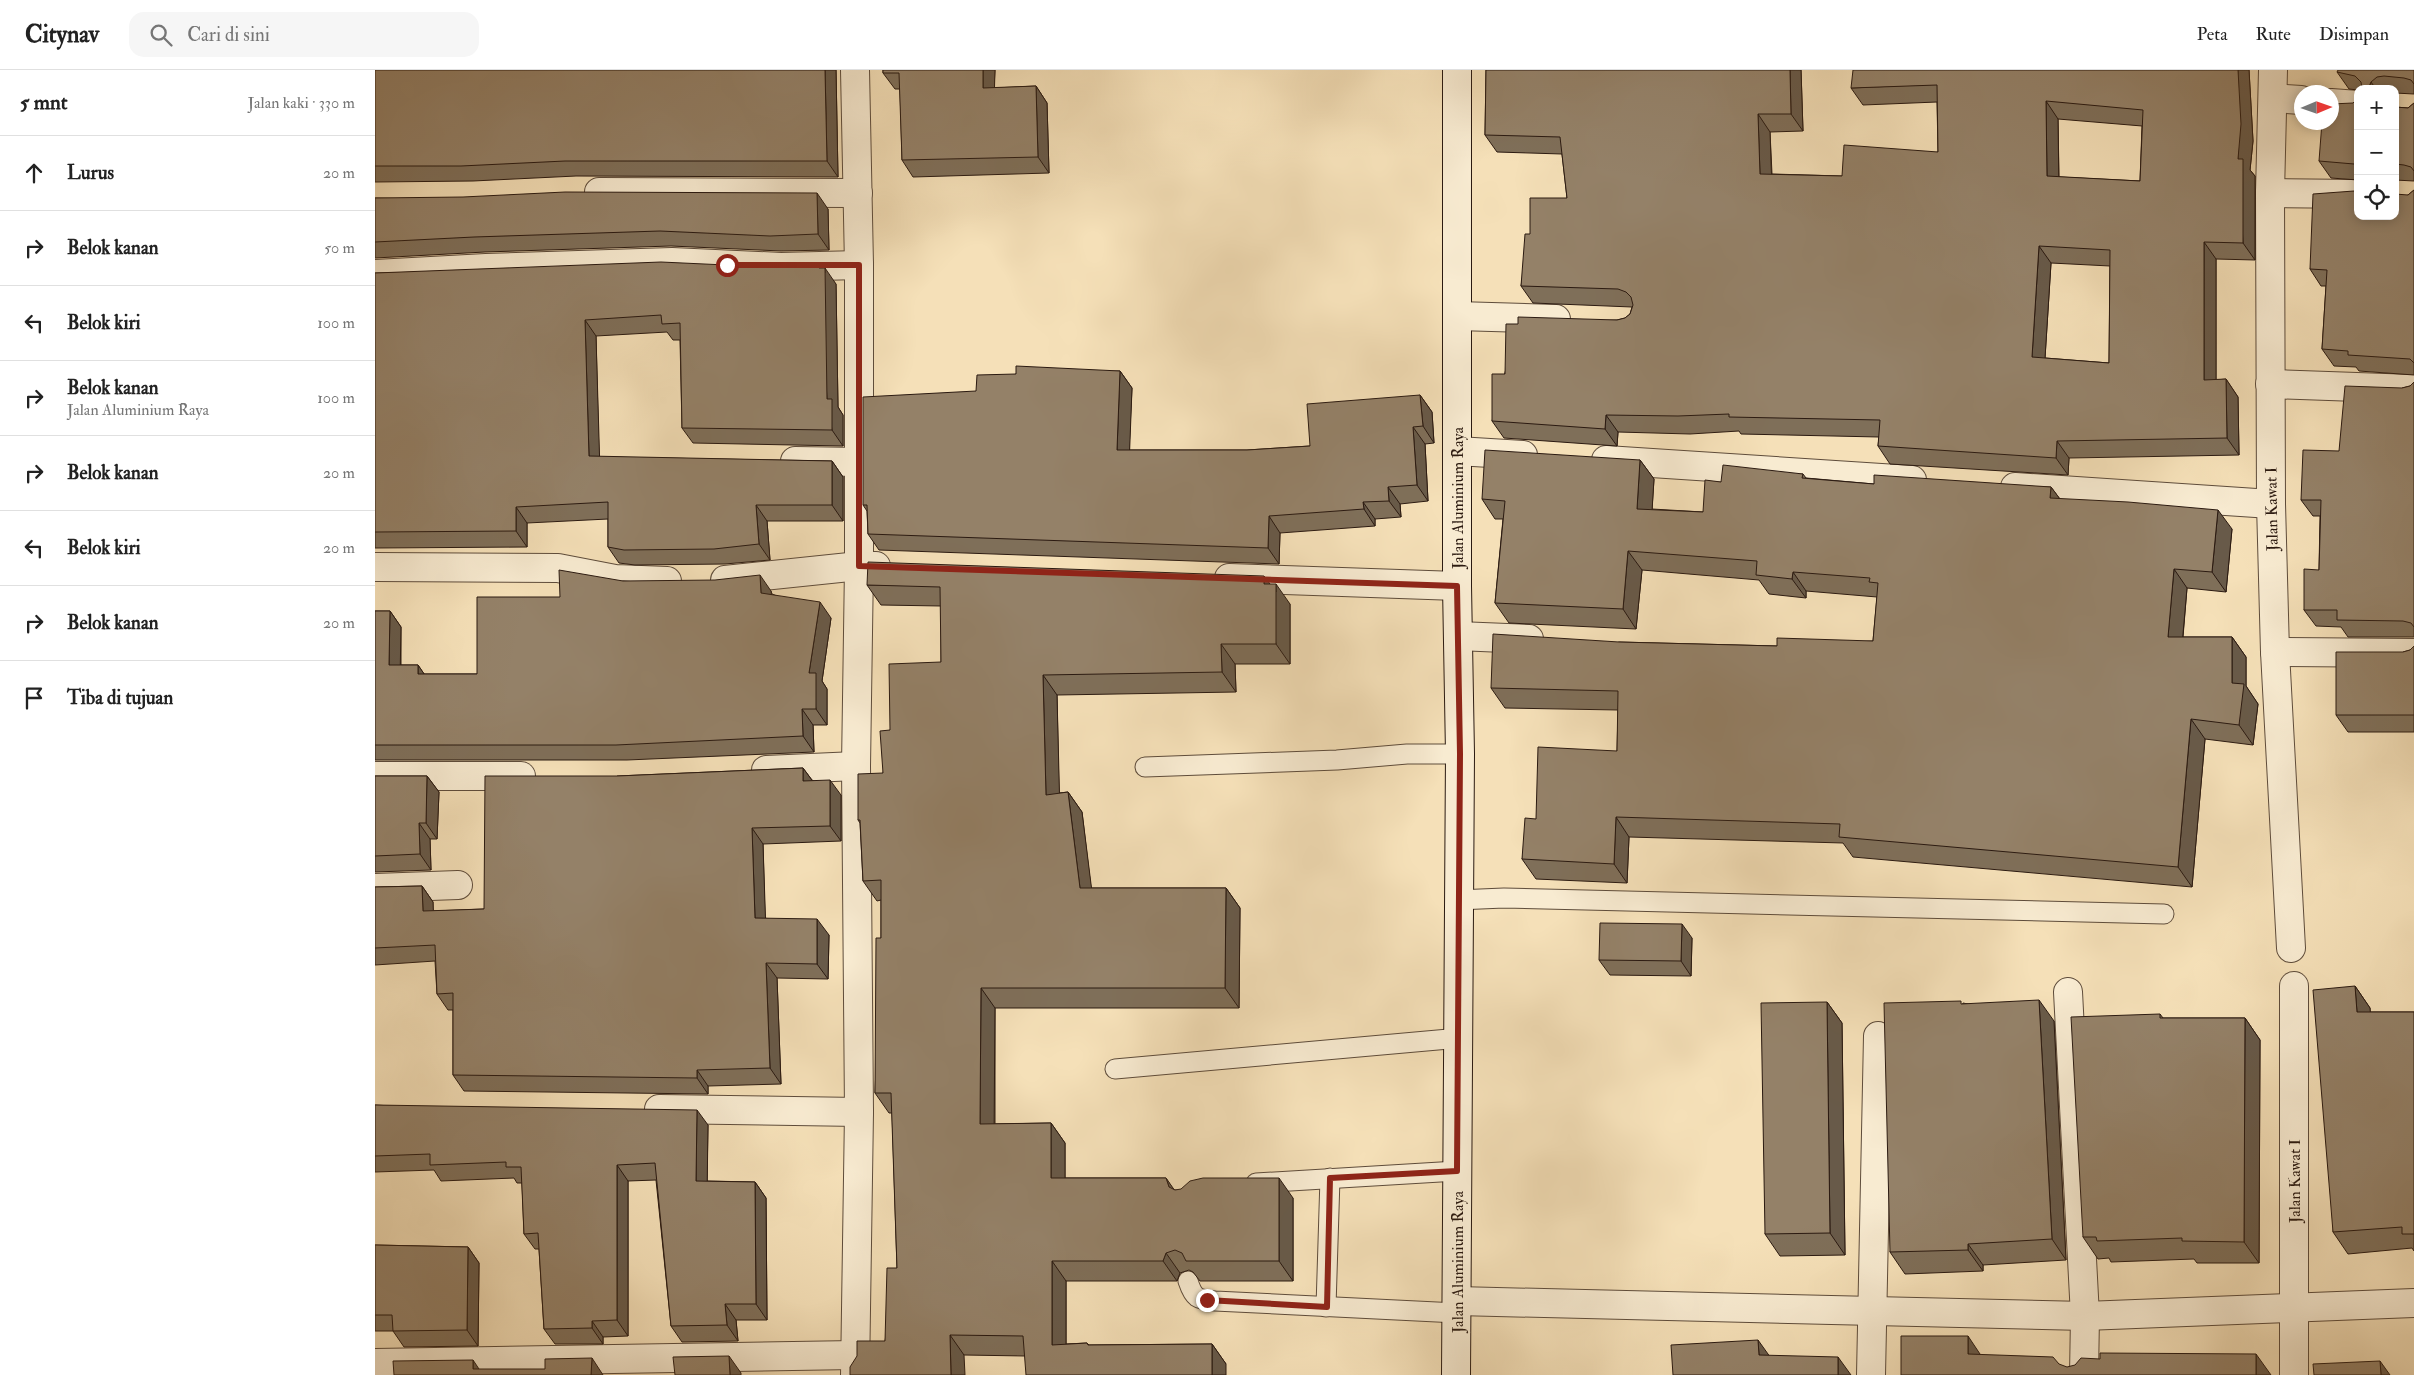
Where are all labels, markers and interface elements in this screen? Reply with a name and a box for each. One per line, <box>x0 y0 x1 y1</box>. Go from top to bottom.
search box <box>129 12 479 57</box>
text: Citynav <box>25 19 99 50</box>
icon: search <box>147 21 175 49</box>
text: Cari di sini <box>187 23 270 47</box>
text: Peta <box>2197 23 2228 46</box>
text: Rute <box>2256 23 2291 46</box>
text: Disimpan <box>2319 23 2389 46</box>
north arrow <box>2294 85 2339 130</box>
map controls <box>2354 85 2399 220</box>
button: + <box>2354 85 2399 130</box>
text: 5 mnt <box>20 89 67 116</box>
text: Jalan kaki · 330 m <box>248 93 355 113</box>
button: − <box>2354 130 2399 175</box>
icon: ahead <box>20 159 48 187</box>
text: Lurus <box>67 161 114 185</box>
text: 20 m <box>323 163 355 183</box>
button: locate <box>2354 175 2399 220</box>
icon: right <box>20 234 48 262</box>
text: Belok kanan <box>67 236 158 260</box>
text: 50 m <box>324 238 355 258</box>
route start <box>716 254 739 277</box>
icon: left <box>20 309 48 337</box>
text: Belok kiri <box>67 311 141 335</box>
text: 100 m <box>317 313 355 333</box>
text: Belok kanan <box>67 376 158 400</box>
icon: right <box>20 384 48 412</box>
text: 100 m <box>317 388 355 408</box>
text: Jalan Aluminium Raya <box>67 400 209 420</box>
street label: Jalan Aluminium Raya <box>1448 427 1469 570</box>
icon: right <box>20 459 48 487</box>
text: Belok kanan <box>67 461 158 485</box>
text: 20 m <box>323 463 355 483</box>
street label: Jalan Kawat I <box>2261 467 2284 552</box>
icon: left <box>20 534 48 562</box>
text: Belok kiri <box>67 536 141 560</box>
text: 20 m <box>323 538 355 558</box>
icon: right <box>20 609 48 637</box>
text: Belok kanan <box>67 611 158 635</box>
text: 20 m <box>323 613 355 633</box>
icon: arrive <box>20 684 48 712</box>
text: Tiba di tujuan <box>67 686 173 710</box>
street label: Jalan Kawat I <box>2285 1139 2306 1224</box>
street label: Jalan Aluminium Raya <box>1448 1191 1469 1334</box>
route end <box>1196 1289 1219 1312</box>

